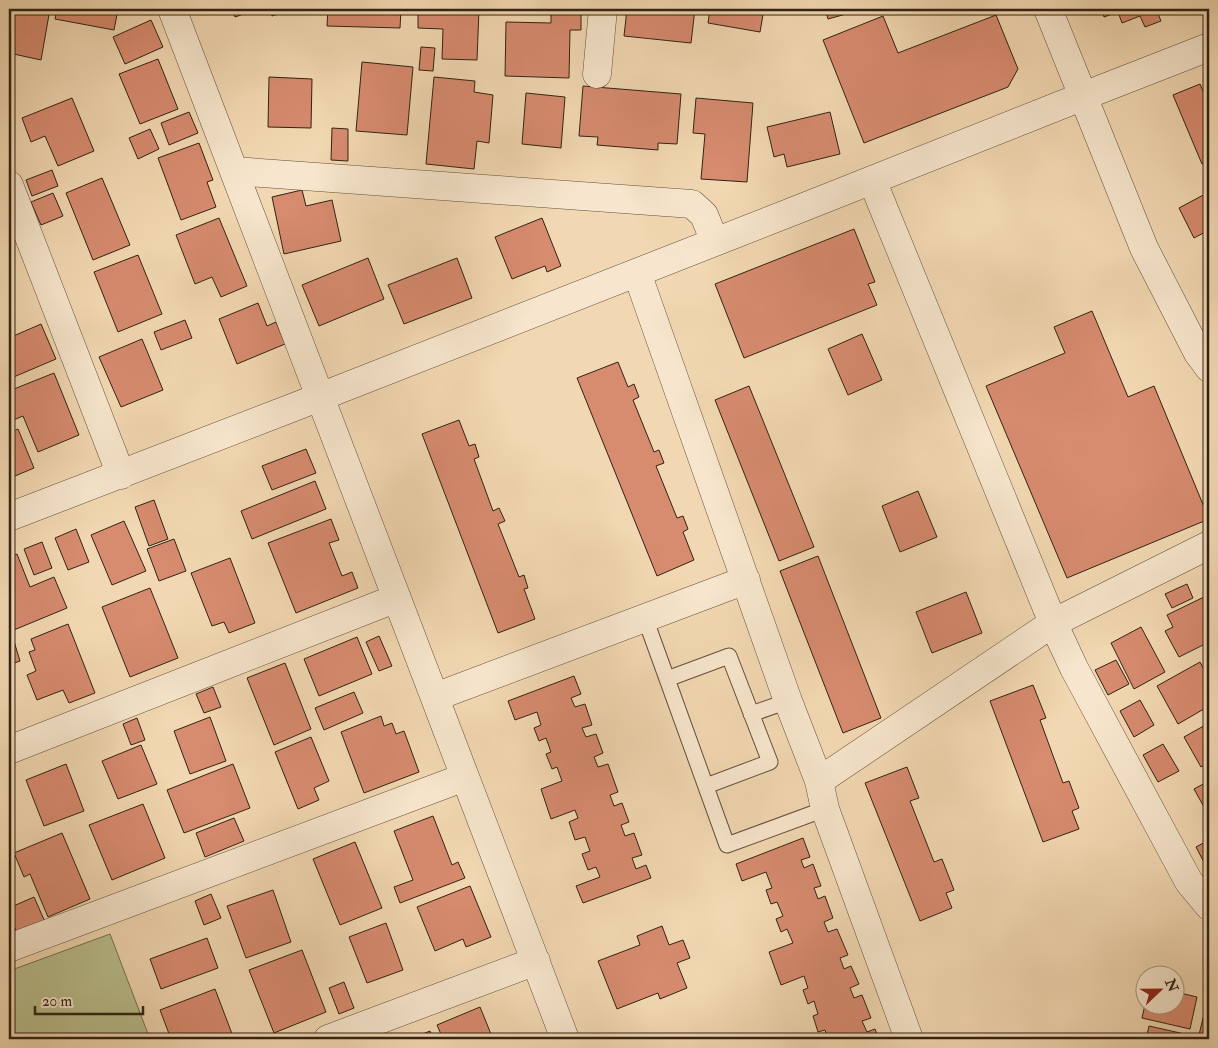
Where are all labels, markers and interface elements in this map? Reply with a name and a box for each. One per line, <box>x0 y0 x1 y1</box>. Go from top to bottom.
north arrow <box>1136 966 1186 1016</box>
text: N <box>1161 975 1182 995</box>
scale bar <box>35 983 142 1015</box>
text: 20 m <box>42 992 72 1011</box>

